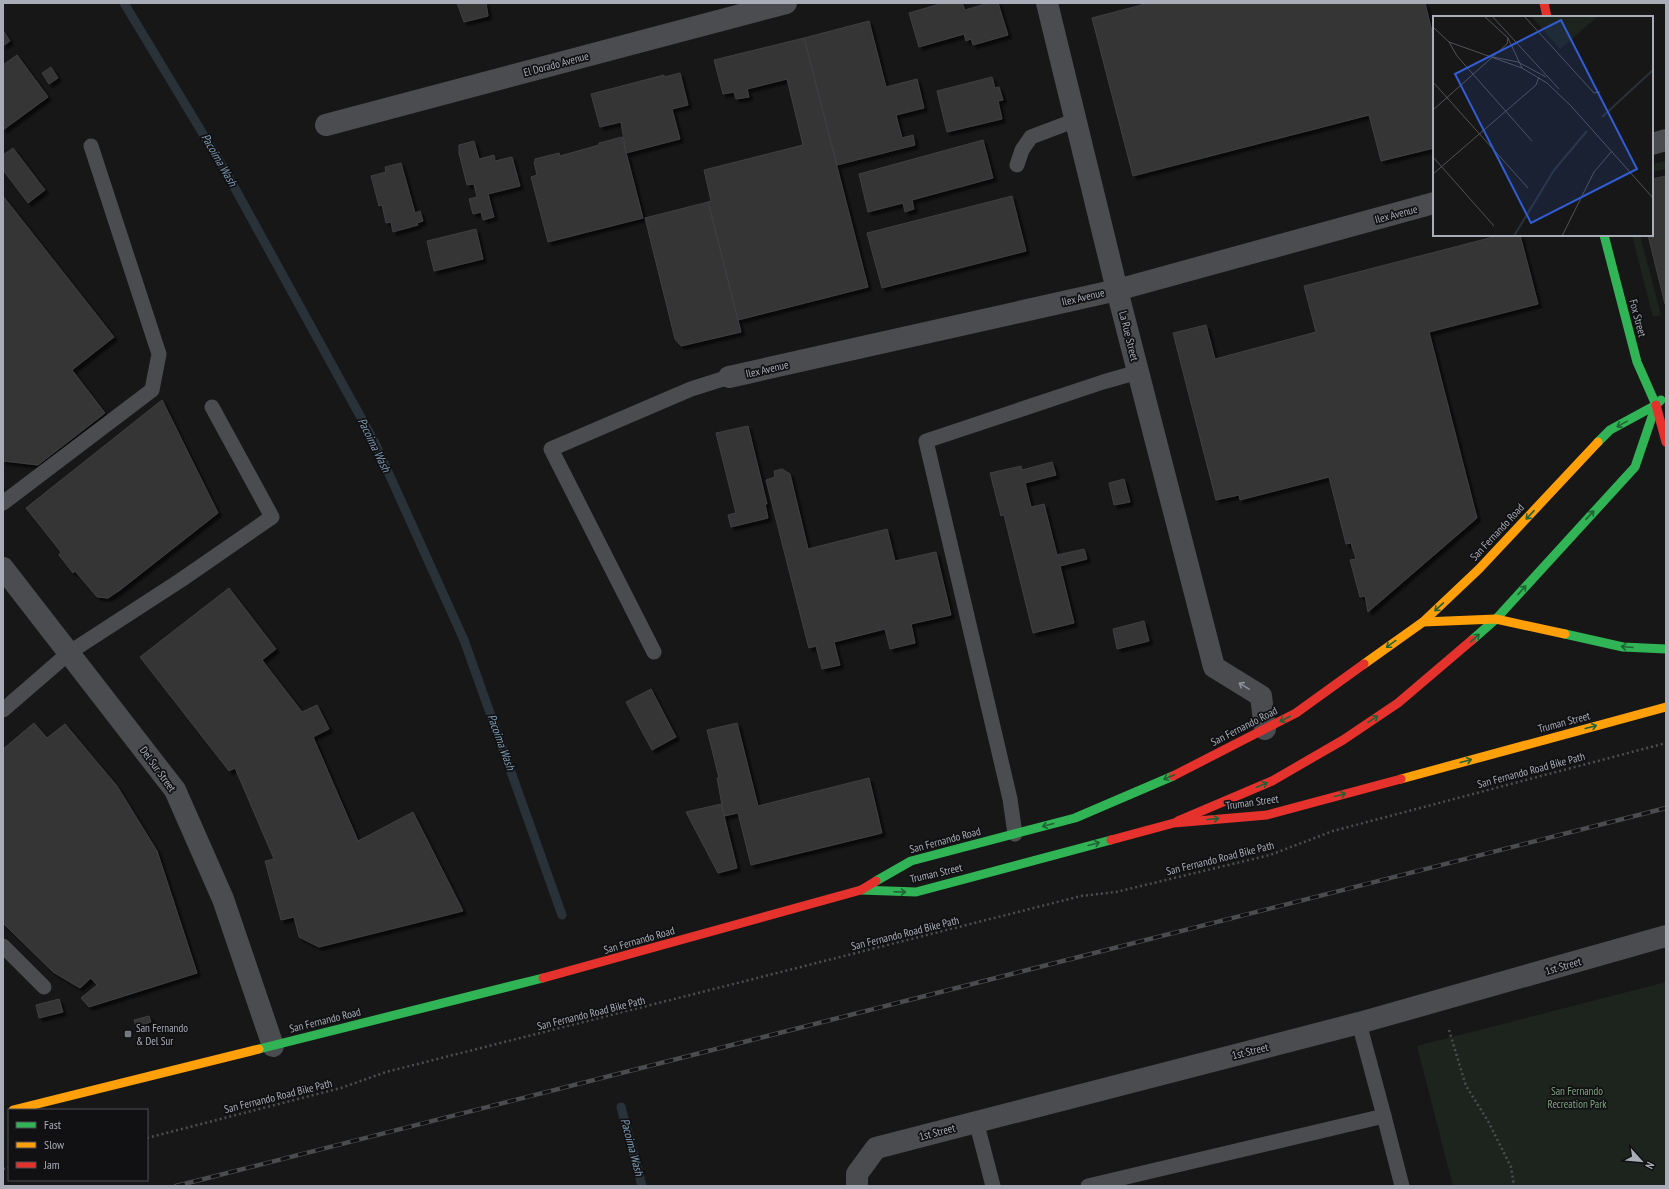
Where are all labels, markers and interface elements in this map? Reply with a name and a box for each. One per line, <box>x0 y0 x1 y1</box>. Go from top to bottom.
inset map <box>1433 16 1653 236</box>
street label: El Dorado Avenue <box>522 48 591 79</box>
water label: Pacoima Wash <box>198 131 241 189</box>
street label: Ilex Avenue <box>1373 201 1419 226</box>
street label: Ilex Avenue <box>1060 285 1106 309</box>
street label: Fox Street <box>1626 298 1650 338</box>
street label: La Rue Street <box>1116 310 1142 362</box>
street label: Ilex Avenue <box>744 357 790 381</box>
water label: Pacoima Wash <box>355 415 394 475</box>
one-way arrow <box>1616 420 1628 428</box>
street label: San Fernando Road <box>1467 500 1527 563</box>
one-way arrow <box>1525 510 1535 520</box>
one-way arrow <box>1585 510 1595 520</box>
one-way arrow <box>1517 585 1526 595</box>
one-way arrow <box>1434 602 1444 612</box>
one-way arrow <box>1470 633 1480 643</box>
one-way arrow <box>1386 640 1397 649</box>
one-way arrow <box>1621 643 1634 650</box>
one-way arrow <box>1238 681 1250 689</box>
street label: San Fernando Road <box>1208 703 1280 749</box>
street label: Truman Street <box>1536 708 1592 736</box>
water label: Pacoima Wash <box>484 712 519 773</box>
one-way arrow <box>1368 715 1379 723</box>
one-way arrow <box>1279 716 1291 723</box>
one-way arrow <box>1585 723 1598 730</box>
street label: Del Sur Street <box>137 744 179 794</box>
street label: San Fernando Road Bike Path <box>1476 749 1587 791</box>
one-way arrow <box>1459 757 1472 764</box>
one-way arrow <box>1163 774 1175 782</box>
one-way arrow <box>1255 781 1267 788</box>
street label: Truman Street <box>1225 791 1279 813</box>
one-way arrow <box>1334 791 1347 798</box>
one-way arrow <box>1206 816 1219 823</box>
one-way arrow <box>1042 822 1055 829</box>
street label: San Fernando Road <box>908 824 982 856</box>
street label: San Fernando Road Bike Path <box>1165 838 1276 878</box>
one-way arrow <box>1087 840 1100 848</box>
street label: Truman Street <box>908 860 964 886</box>
one-way arrow <box>893 888 906 895</box>
street label: San Fernando Road Bike Path <box>850 913 961 953</box>
street label: San Fernando Road <box>602 923 676 957</box>
street label: 1st Street <box>1543 954 1583 978</box>
street label: San Fernando Road Bike Path <box>536 993 647 1033</box>
street label: San Fernando Road <box>288 1004 362 1036</box>
place label: San Fernando & Del Sur <box>136 1021 188 1048</box>
marker: San Fernando & Del Sur <box>123 1029 133 1039</box>
street label: 1st Street <box>1230 1040 1270 1062</box>
street label: San Fernando Road Bike Path <box>223 1076 334 1116</box>
park label: San Fernando Recreation Park <box>1548 1084 1607 1111</box>
legend <box>8 1109 148 1181</box>
text: Fast <box>44 1117 62 1132</box>
water label: Pacoima Wash <box>618 1117 647 1178</box>
street label: 1st Street <box>917 1120 957 1144</box>
text: Slow <box>44 1137 65 1152</box>
north arrow <box>1621 1141 1661 1181</box>
text: Jam <box>43 1157 60 1172</box>
text: N <box>1642 1160 1657 1171</box>

